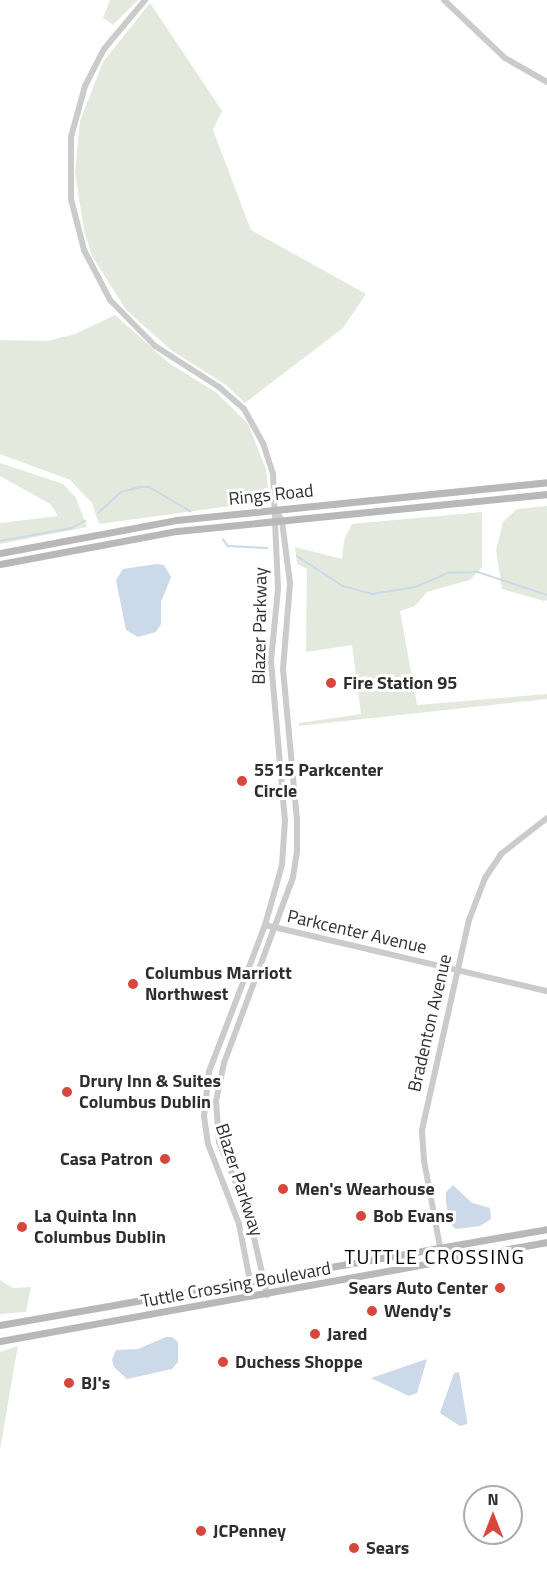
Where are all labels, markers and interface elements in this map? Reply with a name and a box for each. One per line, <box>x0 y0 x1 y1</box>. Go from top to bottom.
street label: Rings Road <box>227 480 315 510</box>
street label: Blazer Parkway <box>248 567 272 685</box>
place label: Fire Station 95 <box>343 672 457 694</box>
marker: Fire Station 95 <box>324 676 338 690</box>
place label: 5515 Parkcenter Circle <box>254 760 383 802</box>
marker: 5515 Parkcenter Circle <box>235 774 249 788</box>
street label: Parkcenter Avenue <box>285 905 429 959</box>
street label: Bradenton Avenue <box>404 952 456 1094</box>
place label: Columbus Marriott Northwest <box>145 963 292 1006</box>
marker: Columbus Marriott Northwest <box>126 977 140 991</box>
place label: Drury Inn & Suites Columbus Dublin <box>79 1071 221 1114</box>
marker: Drury Inn & Suites Columbus Dublin <box>60 1085 74 1099</box>
street label: Blazer Parkway <box>211 1121 267 1239</box>
place label: Casa Patron <box>60 1148 153 1170</box>
marker: Casa Patron <box>158 1152 172 1166</box>
place label: Men's Wearhouse <box>295 1178 435 1200</box>
marker: Men's Wearhouse <box>276 1182 290 1196</box>
place label: Bob Evans <box>373 1205 454 1227</box>
place label: La Quinta Inn Columbus Dublin <box>34 1206 166 1248</box>
marker: Bob Evans <box>354 1209 368 1223</box>
marker: La Quinta Inn Columbus Dublin <box>15 1220 29 1234</box>
district label: TUTTLE CROSSING <box>345 1244 525 1268</box>
street label: Tuttle Crossing Boulevard <box>139 1258 333 1312</box>
place label: Sears Auto Center <box>349 1277 488 1299</box>
marker: Sears Auto Center <box>493 1281 507 1295</box>
place label: Wendy's <box>384 1300 451 1322</box>
marker: Wendy's <box>365 1304 379 1318</box>
place label: Jared <box>327 1323 367 1345</box>
marker: Jared <box>308 1327 322 1341</box>
place label: Duchess Shoppe <box>235 1351 363 1373</box>
marker: Duchess Shoppe <box>216 1355 230 1369</box>
place label: BJ's <box>81 1372 110 1394</box>
marker: BJ's <box>62 1376 76 1390</box>
north arrow <box>463 1485 523 1545</box>
text: N <box>487 1487 499 1511</box>
place label: JCPenney <box>213 1520 286 1542</box>
marker: JCPenney <box>194 1524 208 1538</box>
place label: Sears <box>366 1537 409 1559</box>
marker: Sears <box>347 1541 361 1555</box>

